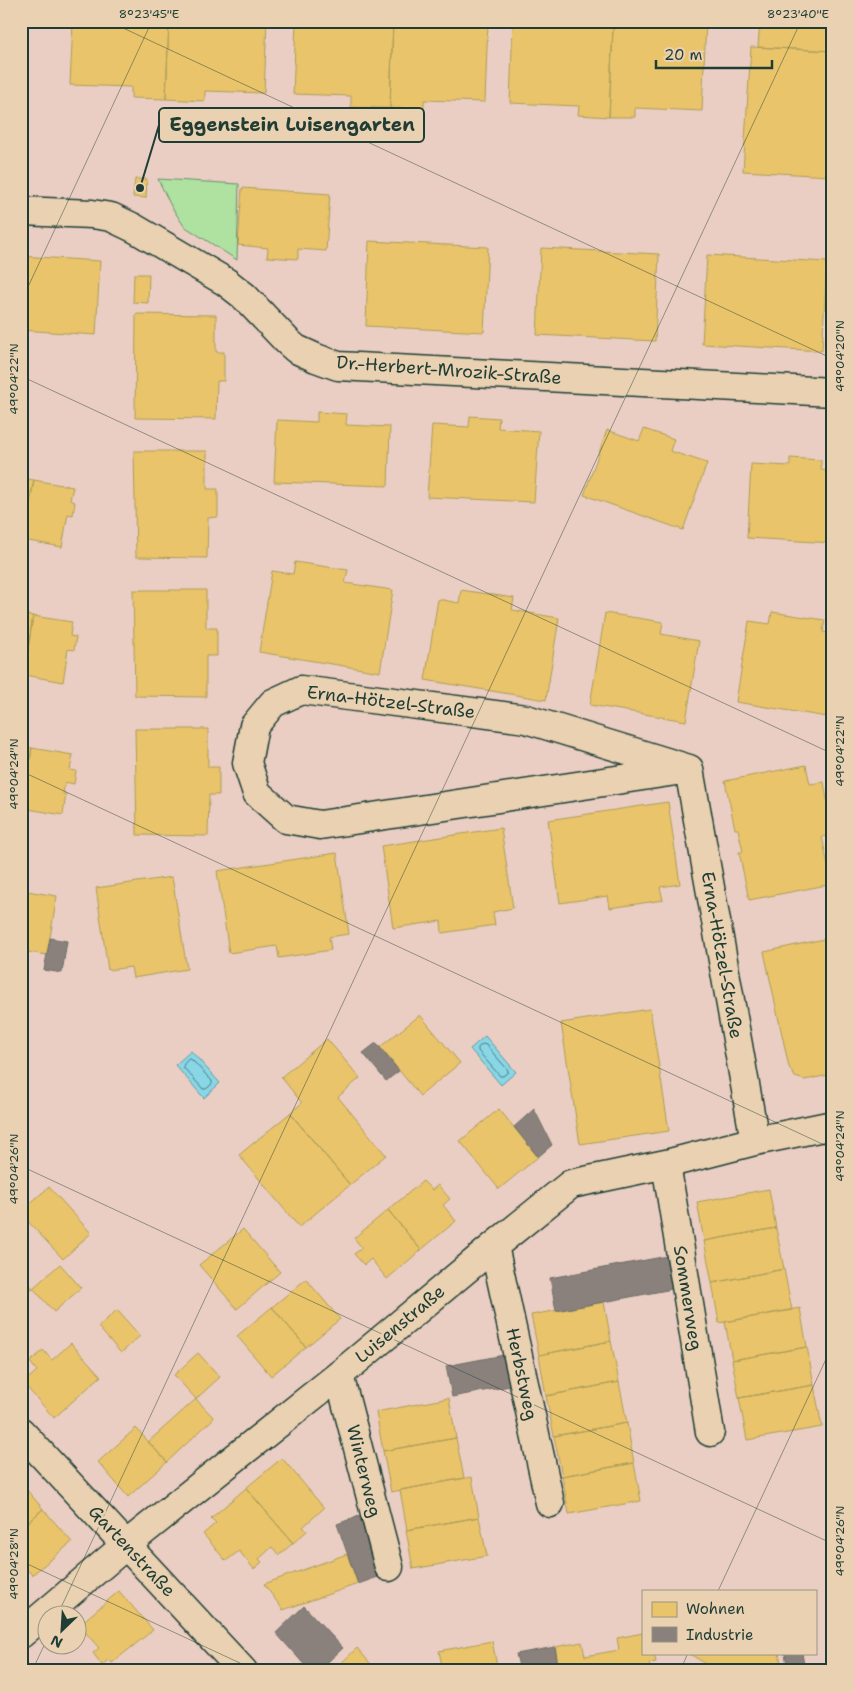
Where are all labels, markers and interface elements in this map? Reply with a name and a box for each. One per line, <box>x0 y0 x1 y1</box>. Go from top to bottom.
text: 8°23'45"E <box>119 6 179 22</box>
text: 8°23'40"E <box>767 6 829 22</box>
scale bar <box>656 38 773 70</box>
text: 20 m <box>664 45 703 65</box>
callout: Eggenstein Luisengarten <box>159 108 424 142</box>
text: Eggenstein Luisengarten <box>169 112 415 137</box>
text: 49°04'20"N <box>832 320 848 392</box>
text: 49°04'22"N <box>6 343 22 415</box>
street label: Dr.-Herbert-Mrozik-Straße <box>336 350 562 390</box>
street label: Erna-Hötzel-Straße <box>305 680 477 724</box>
text: 49°04'22"N <box>832 715 848 787</box>
text: 49°04'24"N <box>6 738 22 810</box>
street label: Erna-Hötzel-Straße <box>695 869 749 1041</box>
text: 49°04'24"N <box>832 1110 848 1182</box>
text: 49°04'26"N <box>6 1134 22 1204</box>
street label: Sommerweg <box>668 1244 708 1352</box>
street label: Luisenstraße <box>350 1279 450 1369</box>
street label: Herbstweg <box>500 1326 544 1422</box>
street label: Winterweg <box>341 1422 387 1520</box>
street label: Gartenstraße <box>83 1500 181 1602</box>
text: 49°04'26"N <box>832 1506 848 1576</box>
text: 49°04'28"N <box>6 1528 22 1600</box>
legend <box>642 1590 816 1654</box>
text: Wohnen <box>686 1599 745 1619</box>
north arrow <box>38 1604 88 1654</box>
text: Industrie <box>686 1625 753 1645</box>
text: N <box>48 1631 65 1652</box>

